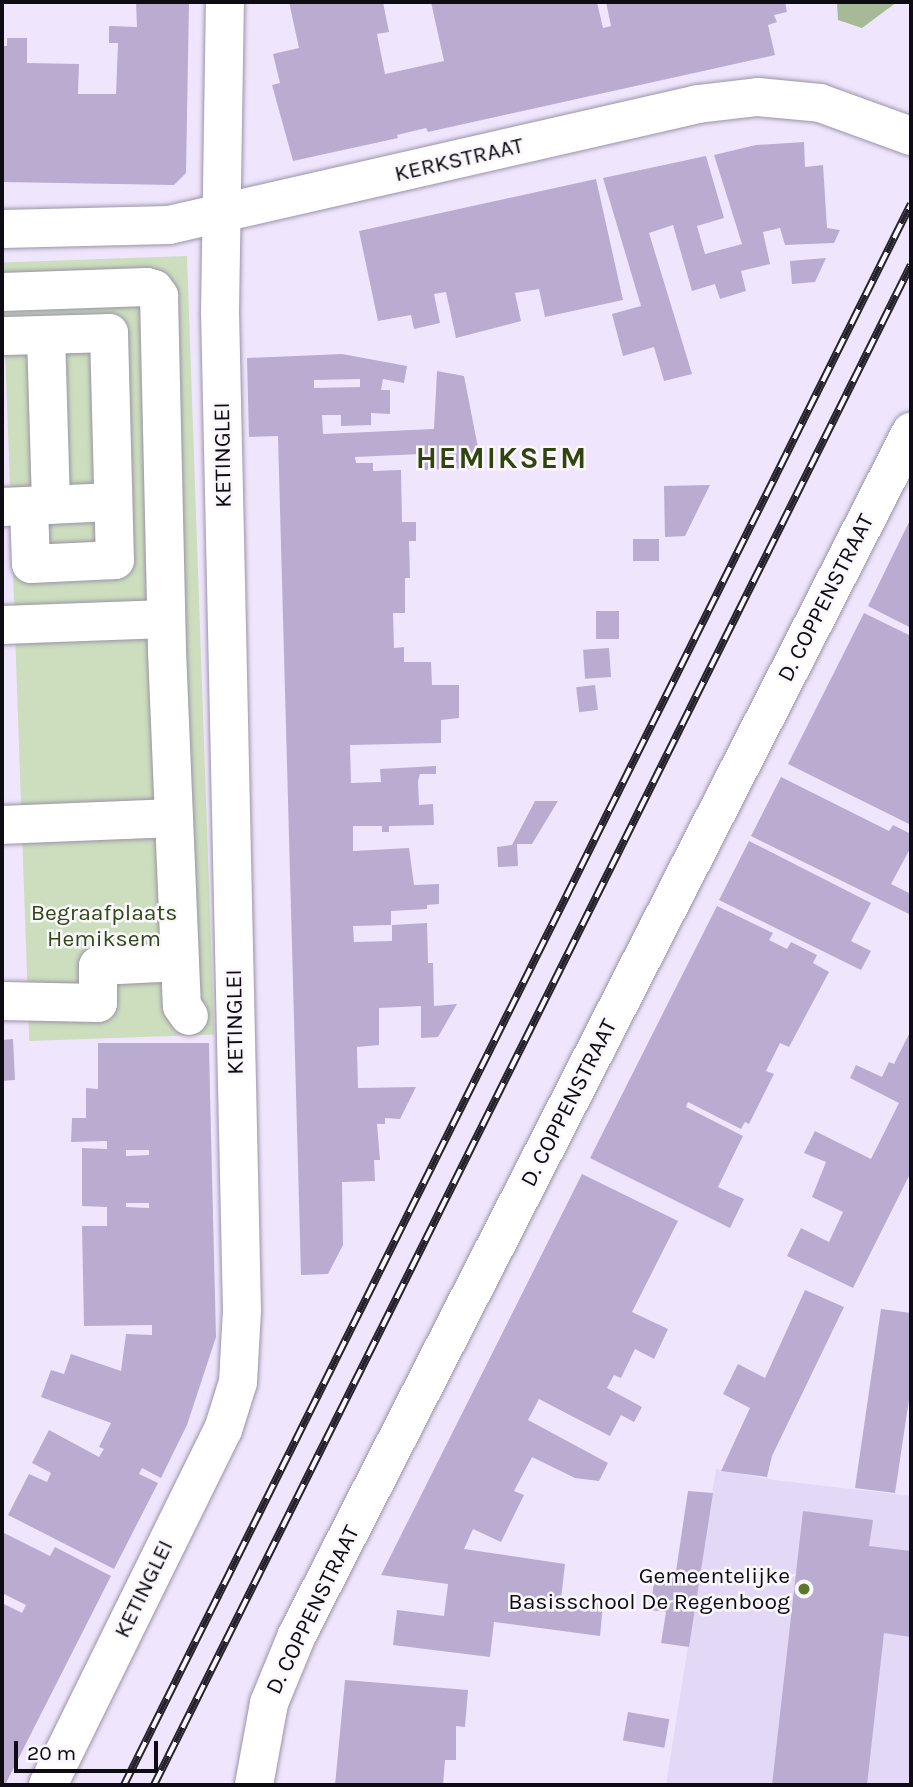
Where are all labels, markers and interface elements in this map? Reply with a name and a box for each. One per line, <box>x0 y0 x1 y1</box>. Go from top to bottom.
street label: KERKSTRAAT <box>392 132 526 188</box>
street label: KETINGLEI <box>208 402 238 508</box>
district label: HEMIKSEM <box>417 440 587 476</box>
street label: D. COPPENSTRAAT <box>772 510 880 686</box>
park label: Begraafplaats Hemiksem <box>31 899 177 953</box>
street label: KETINGLEI <box>220 969 250 1075</box>
street label: D. COPPENSTRAAT <box>515 1015 623 1191</box>
street label: D. COPPENSTRAAT <box>260 1521 366 1699</box>
street label: KETINGLEI <box>108 1536 180 1642</box>
place label: Gemeentelijke Basisschool De Regenboog <box>508 1562 790 1616</box>
marker: Gemeentelijke Basisschool De Regenboog <box>796 1581 812 1597</box>
scale bar <box>18 1728 161 1772</box>
text: 20 m <box>27 1741 76 1765</box>

